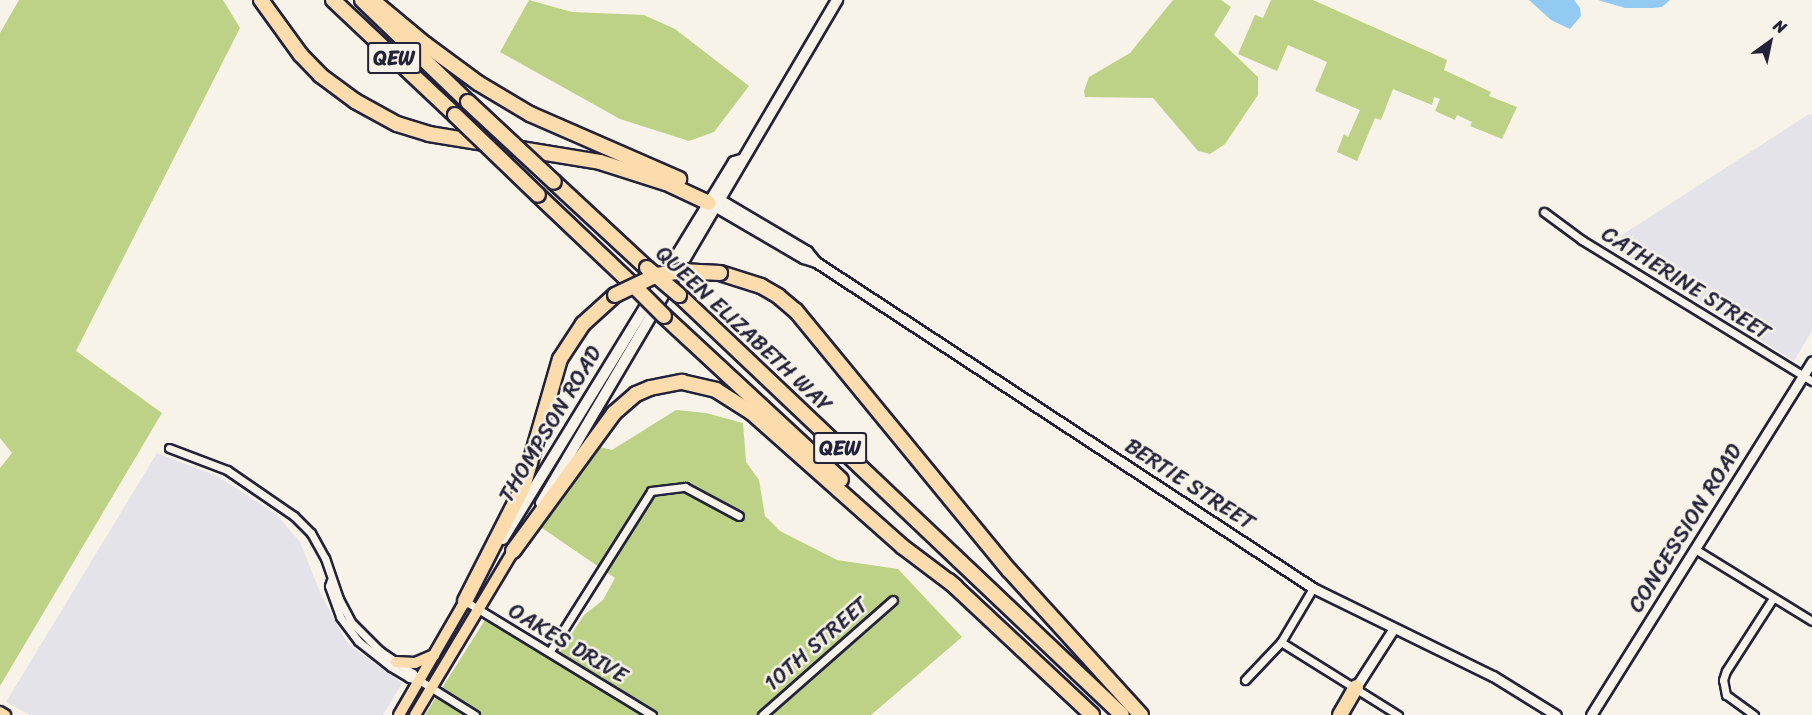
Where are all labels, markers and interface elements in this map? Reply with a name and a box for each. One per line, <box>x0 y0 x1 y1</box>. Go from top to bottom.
text: N <box>1768 11 1793 42</box>
north arrow <box>1740 12 1800 72</box>
road number: QEW <box>367 40 421 76</box>
street label: CATHERINE STREET <box>1596 220 1776 346</box>
street label: QUEEN ELIZABETH WAY <box>650 240 838 418</box>
street label: THOMPSON ROAD <box>493 341 607 507</box>
road number: QEW <box>813 430 867 466</box>
street label: BERTIE STREET <box>1120 432 1260 536</box>
street label: CONCESSION ROAD <box>1622 439 1748 617</box>
street label: 10TH STREET <box>757 591 875 697</box>
street label: OAKES DRIVE <box>504 597 632 689</box>

